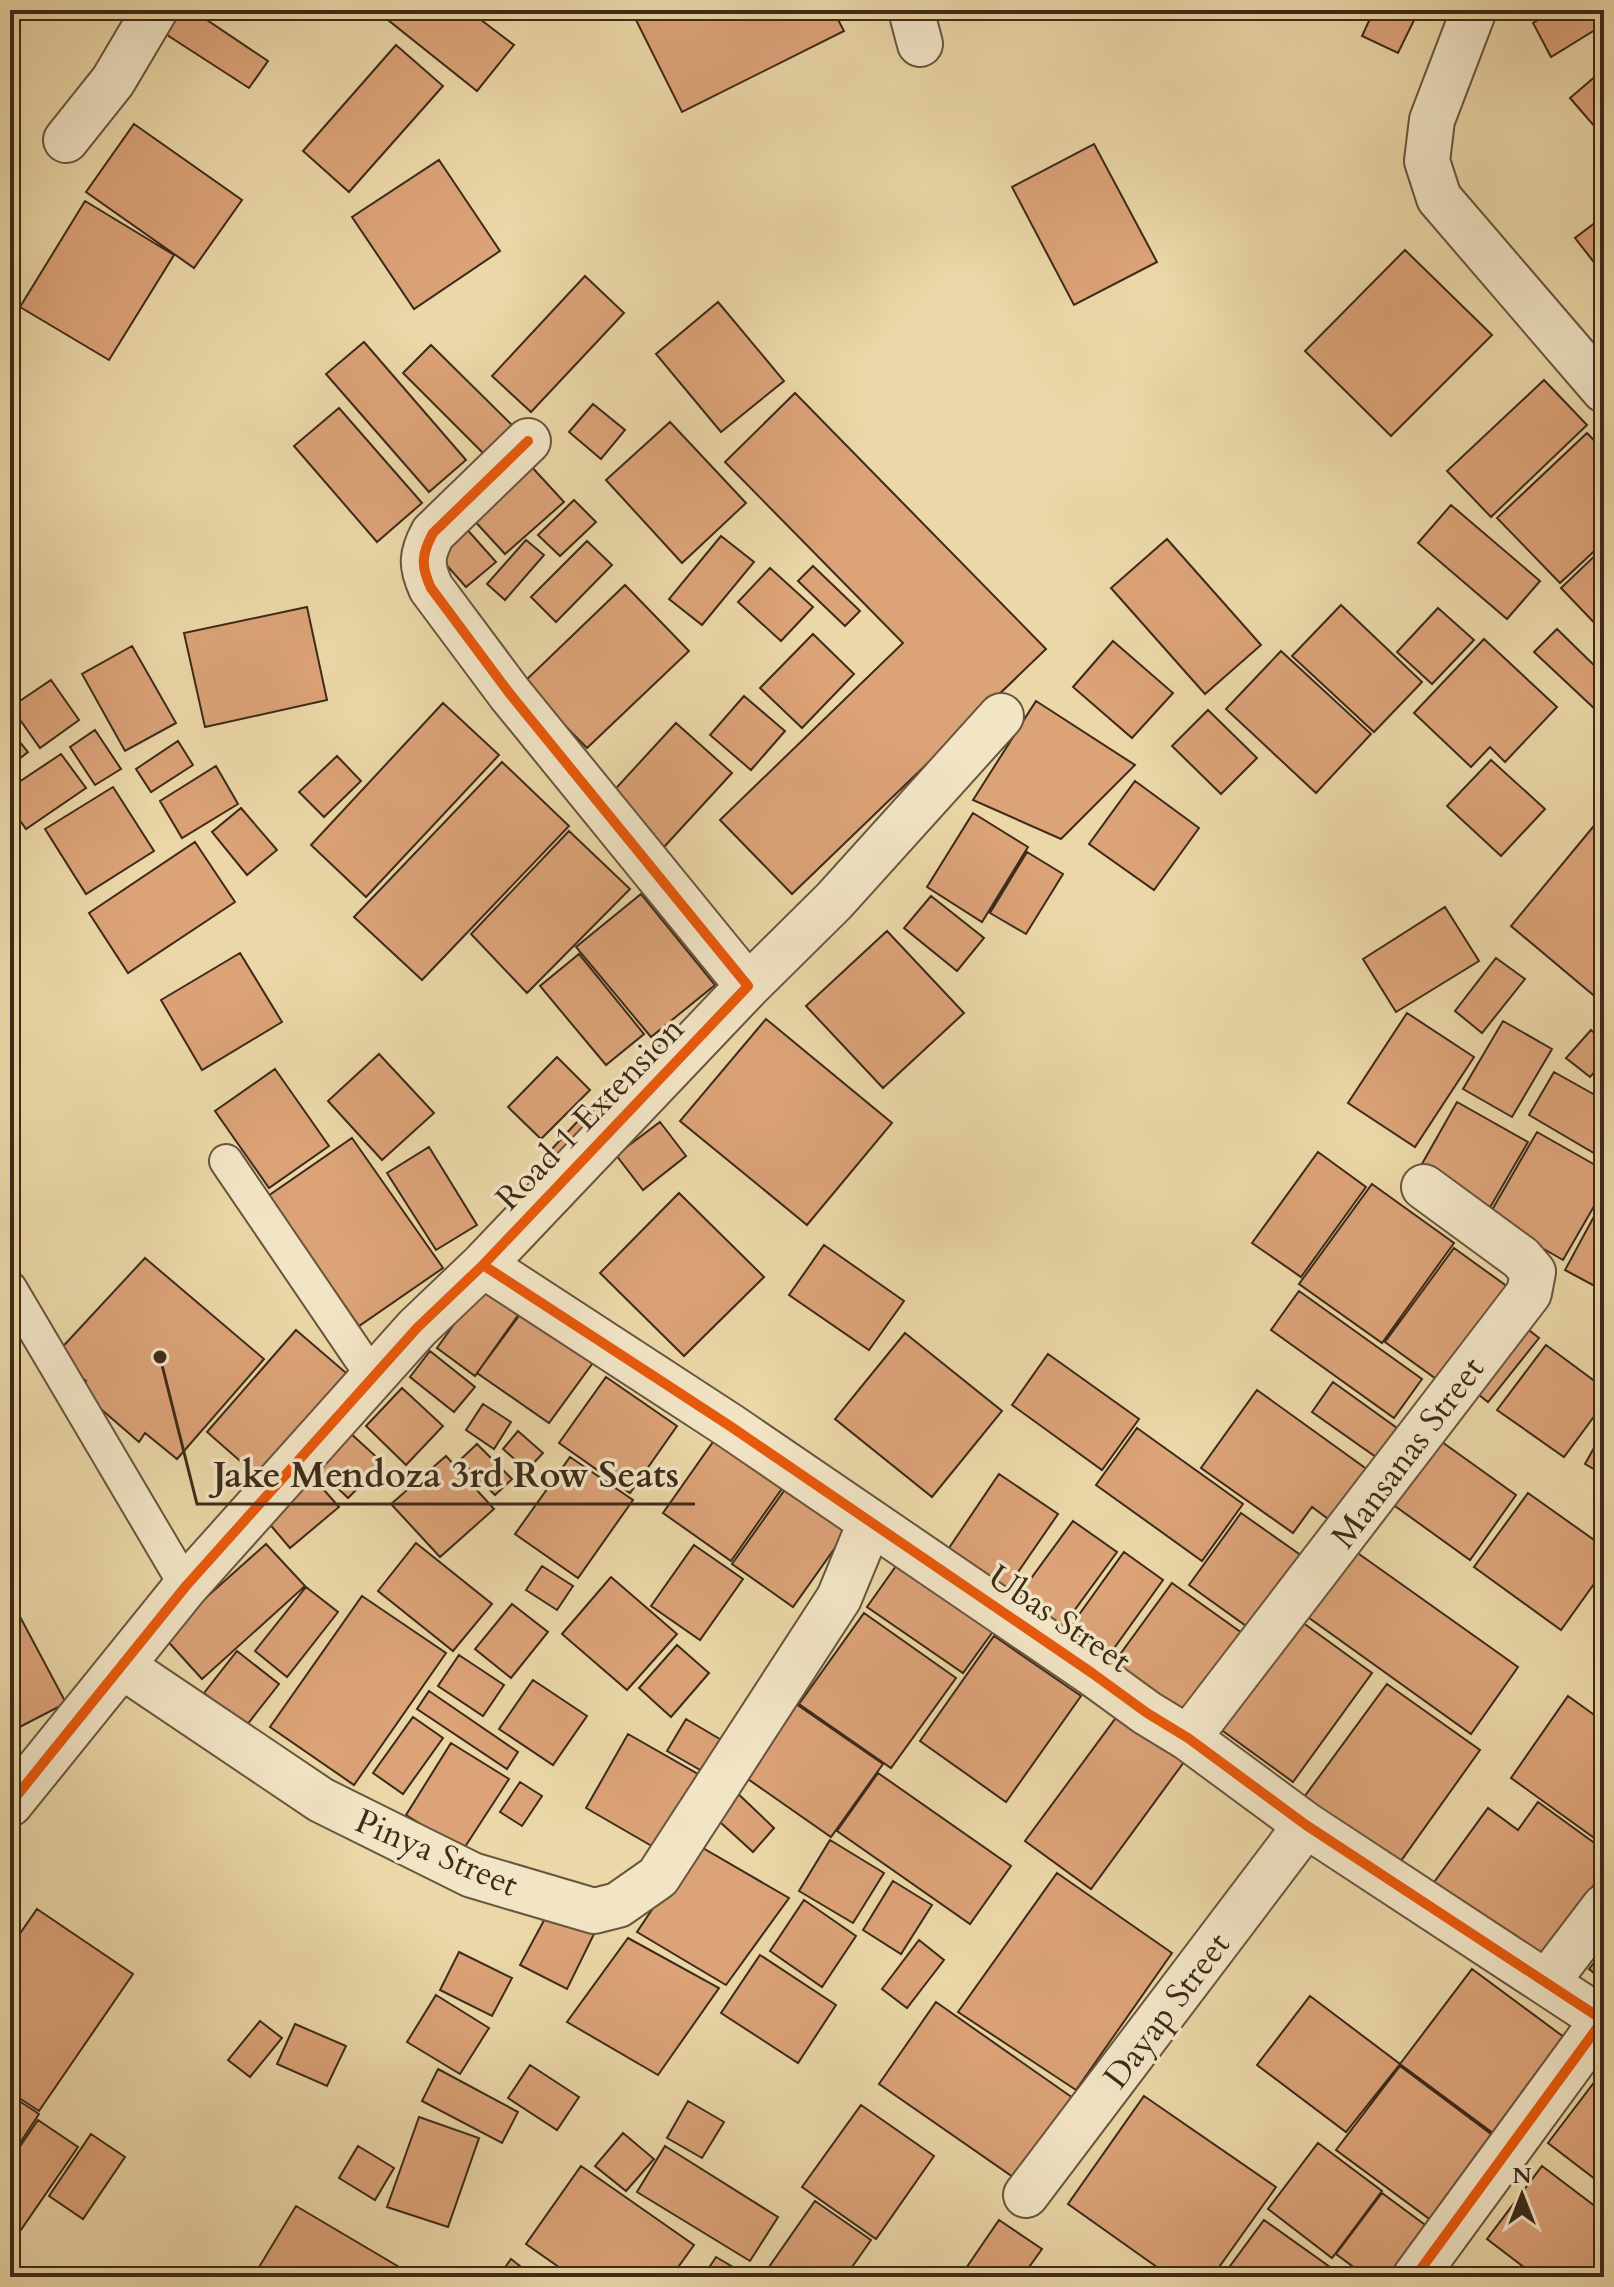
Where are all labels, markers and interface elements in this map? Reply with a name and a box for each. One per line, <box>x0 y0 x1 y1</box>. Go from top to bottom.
street label: Road 1 Extension <box>486 1007 694 1220</box>
street label: Mansanas Street <box>1321 1347 1495 1558</box>
callout: Jake Mendoza 3rd Row Seats <box>197 1444 695 1504</box>
text: Jake Mendoza 3rd Row Seats <box>208 1451 679 1500</box>
street label: Ubas Street <box>979 1554 1140 1684</box>
street label: Pinya Street <box>348 1798 525 1908</box>
street label: Dayap Street <box>1093 1923 1241 2098</box>
north arrow <box>1482 2155 1562 2235</box>
text: N <box>1512 2161 1532 2191</box>

